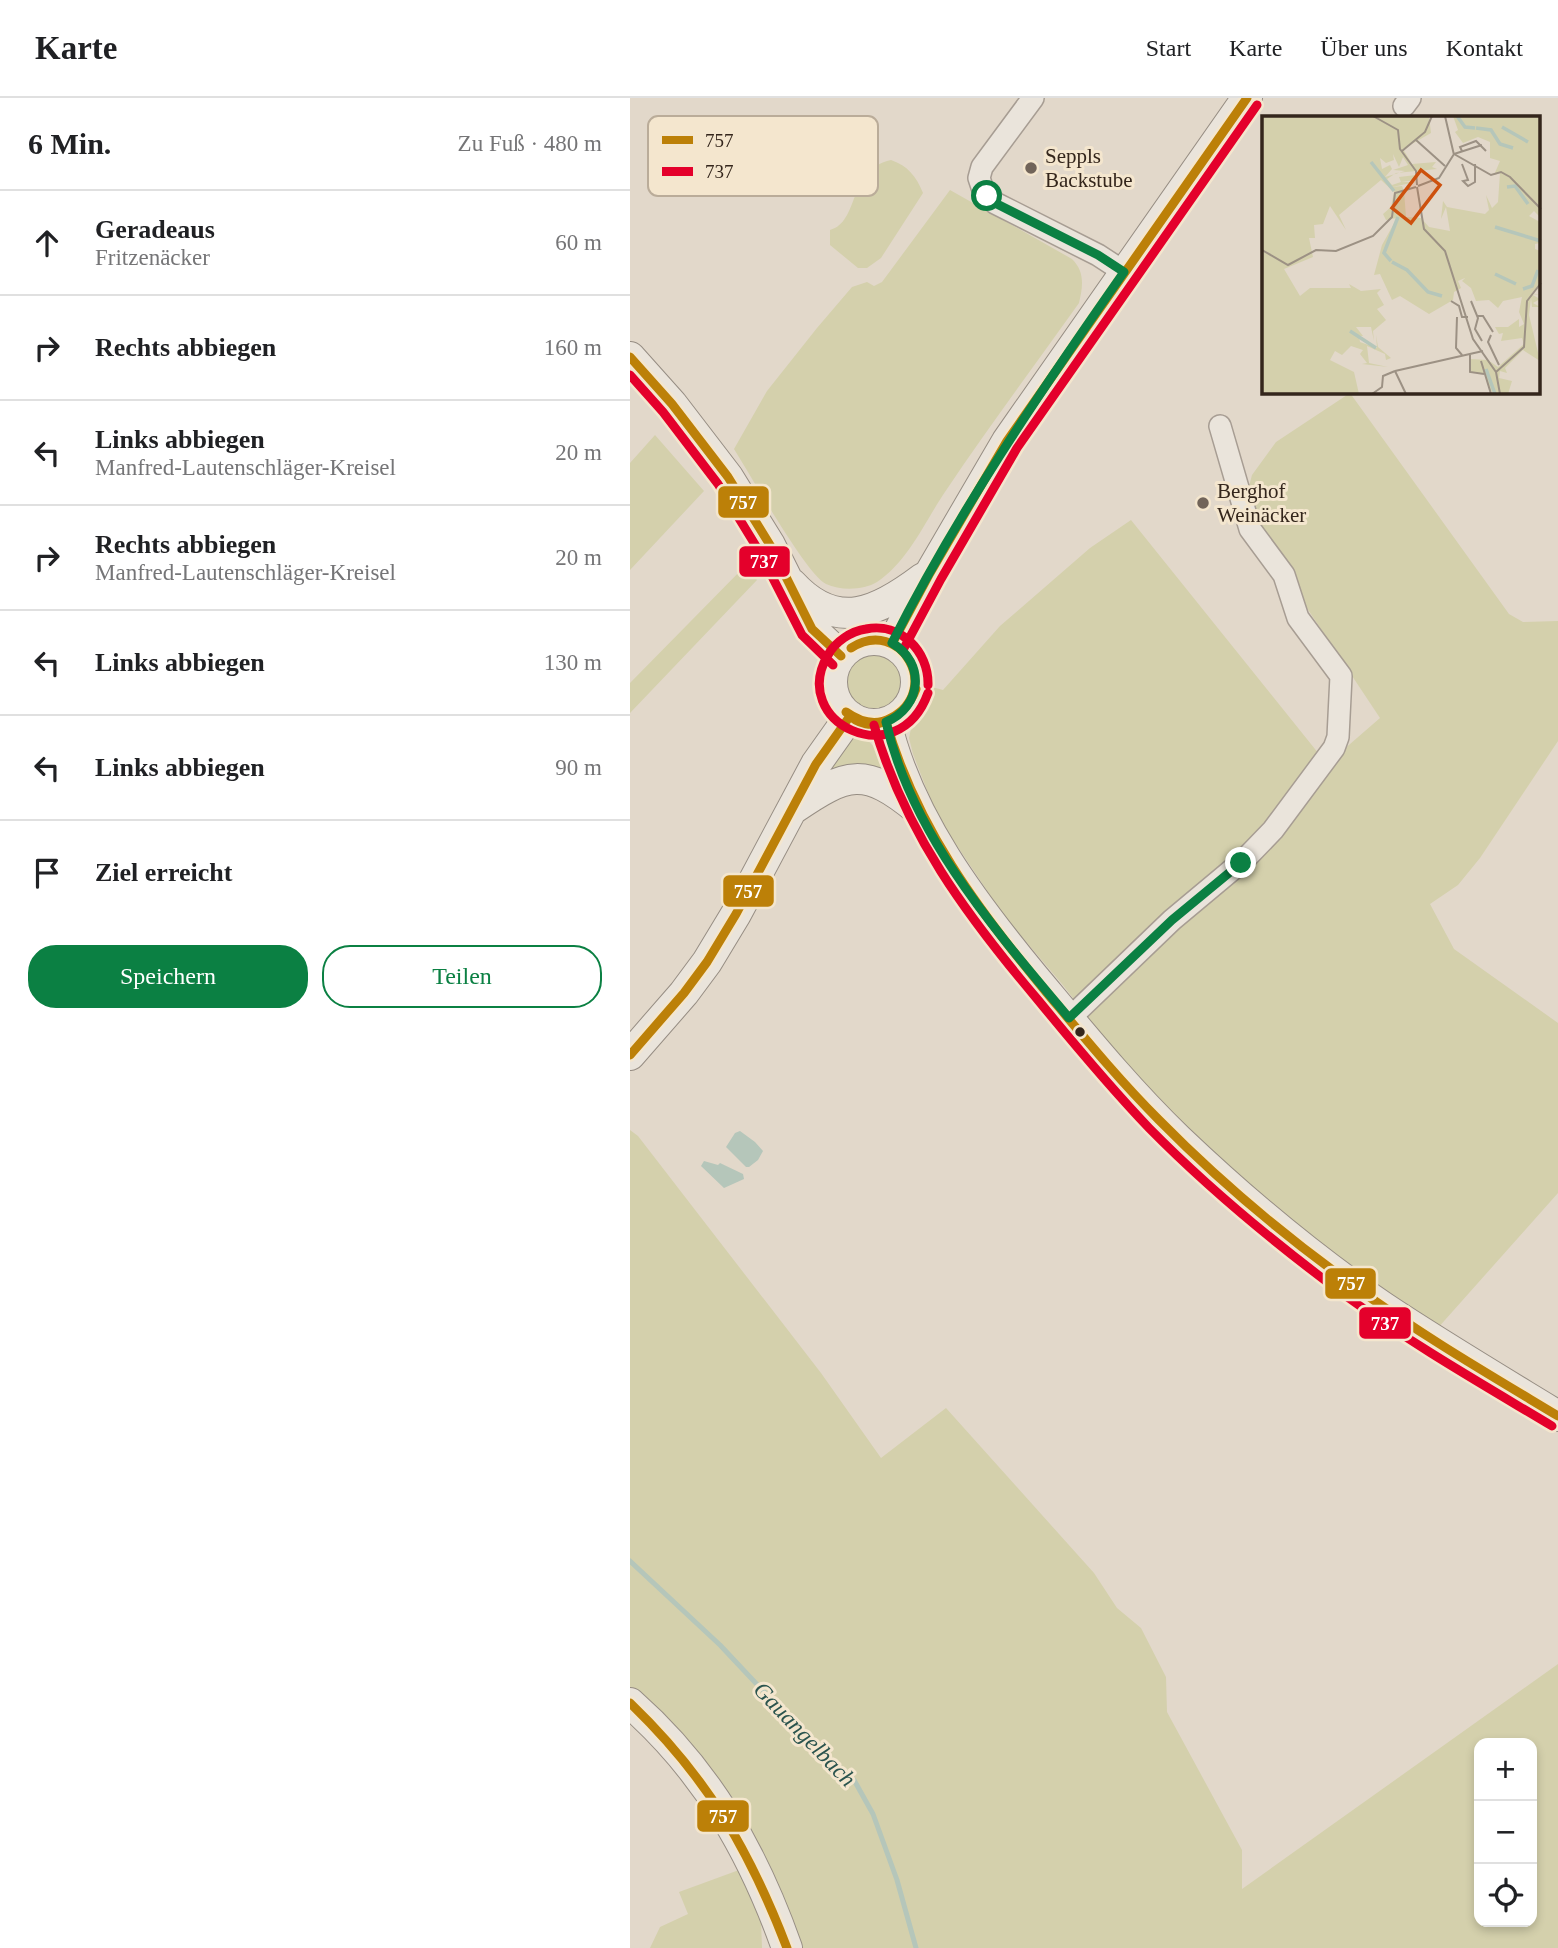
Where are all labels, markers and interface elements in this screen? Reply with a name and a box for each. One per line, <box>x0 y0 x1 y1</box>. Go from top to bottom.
text: Karte <box>35 30 117 66</box>
text: Start <box>1146 35 1191 61</box>
text: Karte <box>1229 35 1282 61</box>
text: Über uns <box>1320 35 1408 61</box>
text: Kontakt <box>1446 35 1523 61</box>
legend <box>648 116 878 196</box>
inset map <box>1262 116 1541 394</box>
text: 6 Min. <box>28 127 111 160</box>
text: 757 <box>705 130 734 151</box>
text: Zu Fuß · 480 m <box>458 131 602 156</box>
place label: Seppls Backstube <box>1045 144 1132 192</box>
marker: Seppls Backstube <box>1023 160 1039 176</box>
text: 737 <box>705 161 734 182</box>
route start <box>971 180 1002 211</box>
text: Geradeaus <box>95 215 215 244</box>
icon: ahead <box>28 224 66 262</box>
text: 60 m <box>555 230 602 255</box>
text: Fritzenäcker <box>95 245 210 270</box>
icon: right <box>28 329 66 367</box>
text: Rechts abbiegen <box>95 333 276 362</box>
text: 160 m <box>544 335 602 360</box>
text: Links abbiegen <box>95 425 265 454</box>
icon: left <box>28 434 66 472</box>
text: 20 m <box>555 440 602 465</box>
text: Manfred-Lautenschläger-Kreisel <box>95 455 396 480</box>
place label: Berghof Weinäcker <box>1217 479 1306 527</box>
line badge: 757 <box>717 485 770 519</box>
text: 757 <box>729 492 758 513</box>
marker: Berghof Weinäcker <box>1195 495 1211 511</box>
text: Rechts abbiegen <box>95 530 276 559</box>
icon: right <box>28 539 66 577</box>
text: 20 m <box>555 545 602 570</box>
line badge: 737 <box>738 545 791 578</box>
text: 737 <box>750 551 779 572</box>
text: Manfred-Lautenschläger-Kreisel <box>95 560 396 585</box>
icon: left <box>28 644 66 682</box>
text: Links abbiegen <box>95 648 265 677</box>
text: 130 m <box>544 650 602 675</box>
icon: left <box>28 749 66 787</box>
text: Links abbiegen <box>95 753 265 782</box>
text: 90 m <box>555 755 602 780</box>
route end <box>1225 847 1256 878</box>
icon: arrive <box>28 854 66 892</box>
text: Ziel erreicht <box>95 858 232 887</box>
line badge: 757 <box>722 874 775 908</box>
text: 757 <box>734 881 763 902</box>
button: Speichern <box>28 945 308 1008</box>
button: Teilen <box>322 945 602 1008</box>
unlabelled marker <box>1073 1025 1087 1039</box>
line badge: 757 <box>1324 1267 1377 1300</box>
text: 757 <box>1337 1273 1366 1294</box>
line badge: 737 <box>1358 1306 1412 1340</box>
text: 737 <box>1371 1313 1400 1334</box>
water label: Gauangelbach <box>749 1677 861 1792</box>
map controls <box>1474 1738 1537 1927</box>
button: + <box>1474 1738 1537 1801</box>
line badge: 757 <box>696 1799 750 1833</box>
button: − <box>1474 1801 1537 1864</box>
text: 757 <box>709 1806 738 1827</box>
button: locate <box>1474 1864 1537 1927</box>

